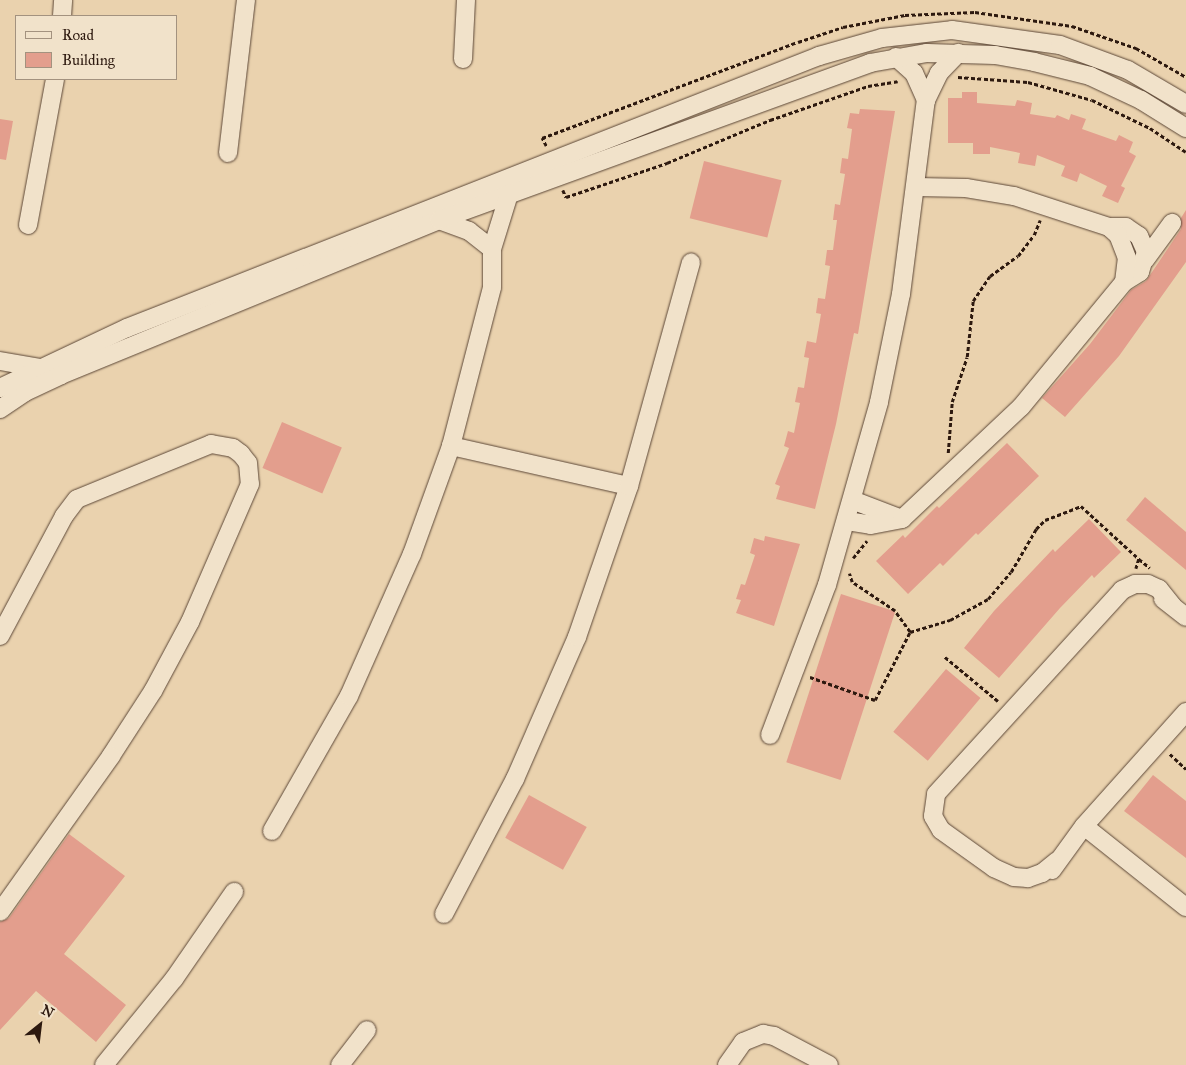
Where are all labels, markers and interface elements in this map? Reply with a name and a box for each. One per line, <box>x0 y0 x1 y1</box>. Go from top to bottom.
legend <box>15 15 178 80</box>
text: Road <box>62 26 94 44</box>
text: Building <box>62 51 115 69</box>
north arrow <box>15 1000 65 1050</box>
text: N <box>38 1001 57 1022</box>

